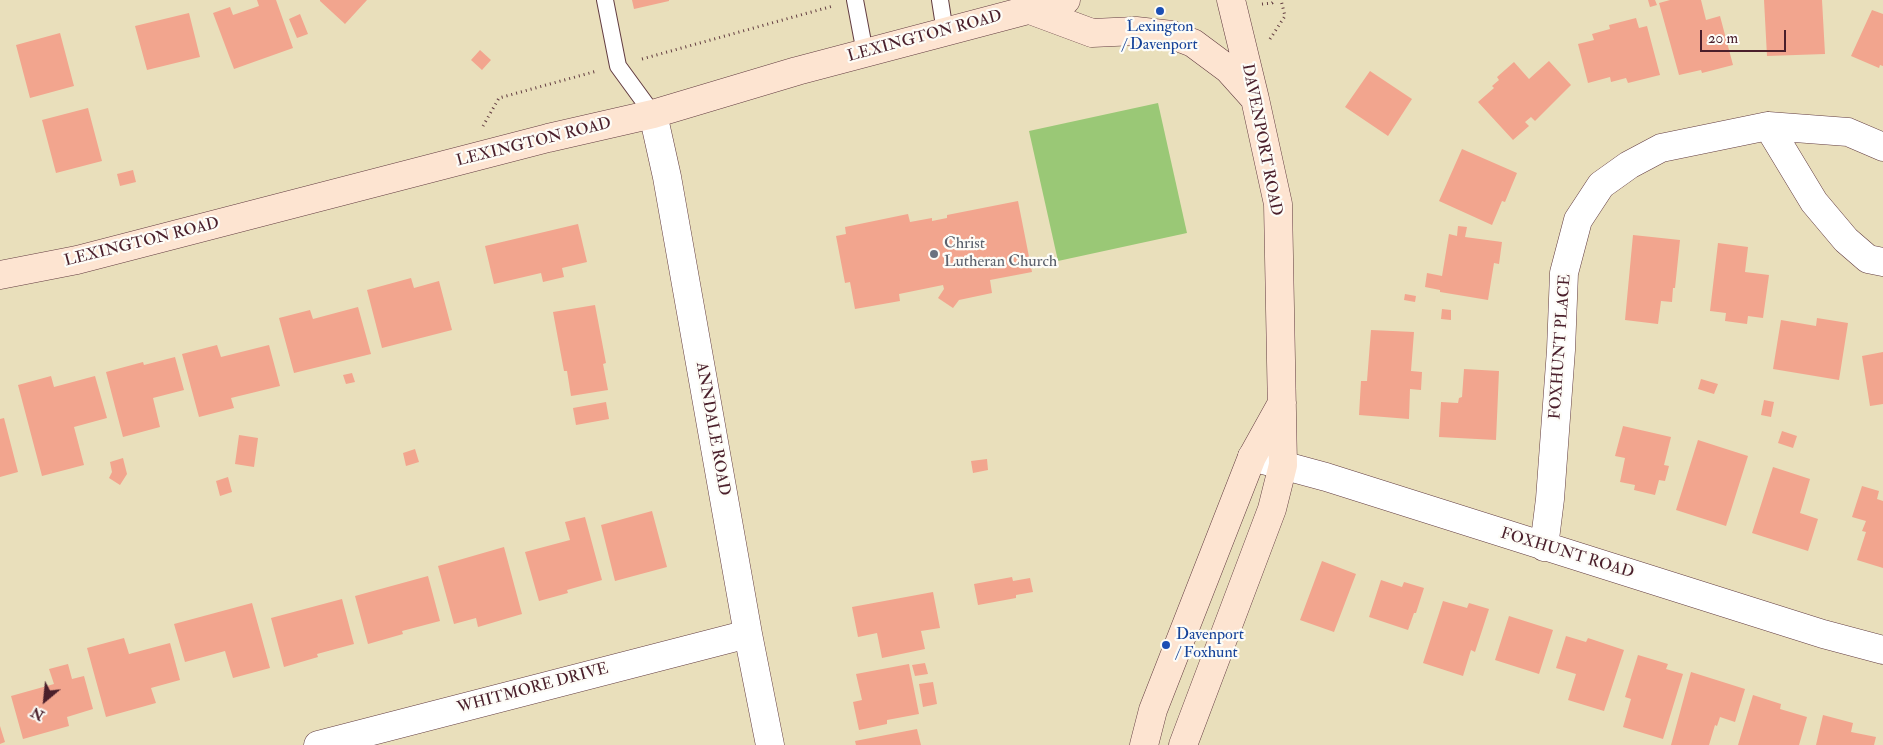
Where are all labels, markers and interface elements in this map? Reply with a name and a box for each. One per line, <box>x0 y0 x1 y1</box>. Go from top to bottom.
marker: Lexington / Davenport <box>1154 5 1166 17</box>
street label: LEXINGTON ROAD <box>846 7 1004 67</box>
place label: Lexington / Davenport <box>1122 18 1198 56</box>
scale bar <box>1703 20 1789 52</box>
text: 20 m <box>1708 29 1738 48</box>
street label: DAVENPORT ROAD <box>1237 62 1285 218</box>
street label: LEXINGTON ROAD <box>455 114 613 172</box>
street label: LEXINGTON ROAD <box>63 214 221 272</box>
place label: Christ Lutheran Church <box>944 235 1057 273</box>
marker: Christ Lutheran Church <box>928 248 940 260</box>
street label: FOXHUNT PLACE <box>1546 274 1576 420</box>
street label: ANNDALE ROAD <box>691 361 733 497</box>
street label: FOXHUNT ROAD <box>1498 525 1636 583</box>
place label: Davenport / Foxhunt <box>1176 626 1244 664</box>
marker: Davenport / Foxhunt <box>1160 639 1172 651</box>
street label: WHITMORE DRIVE <box>455 660 611 718</box>
north arrow <box>20 675 70 725</box>
text: N <box>28 703 47 724</box>

